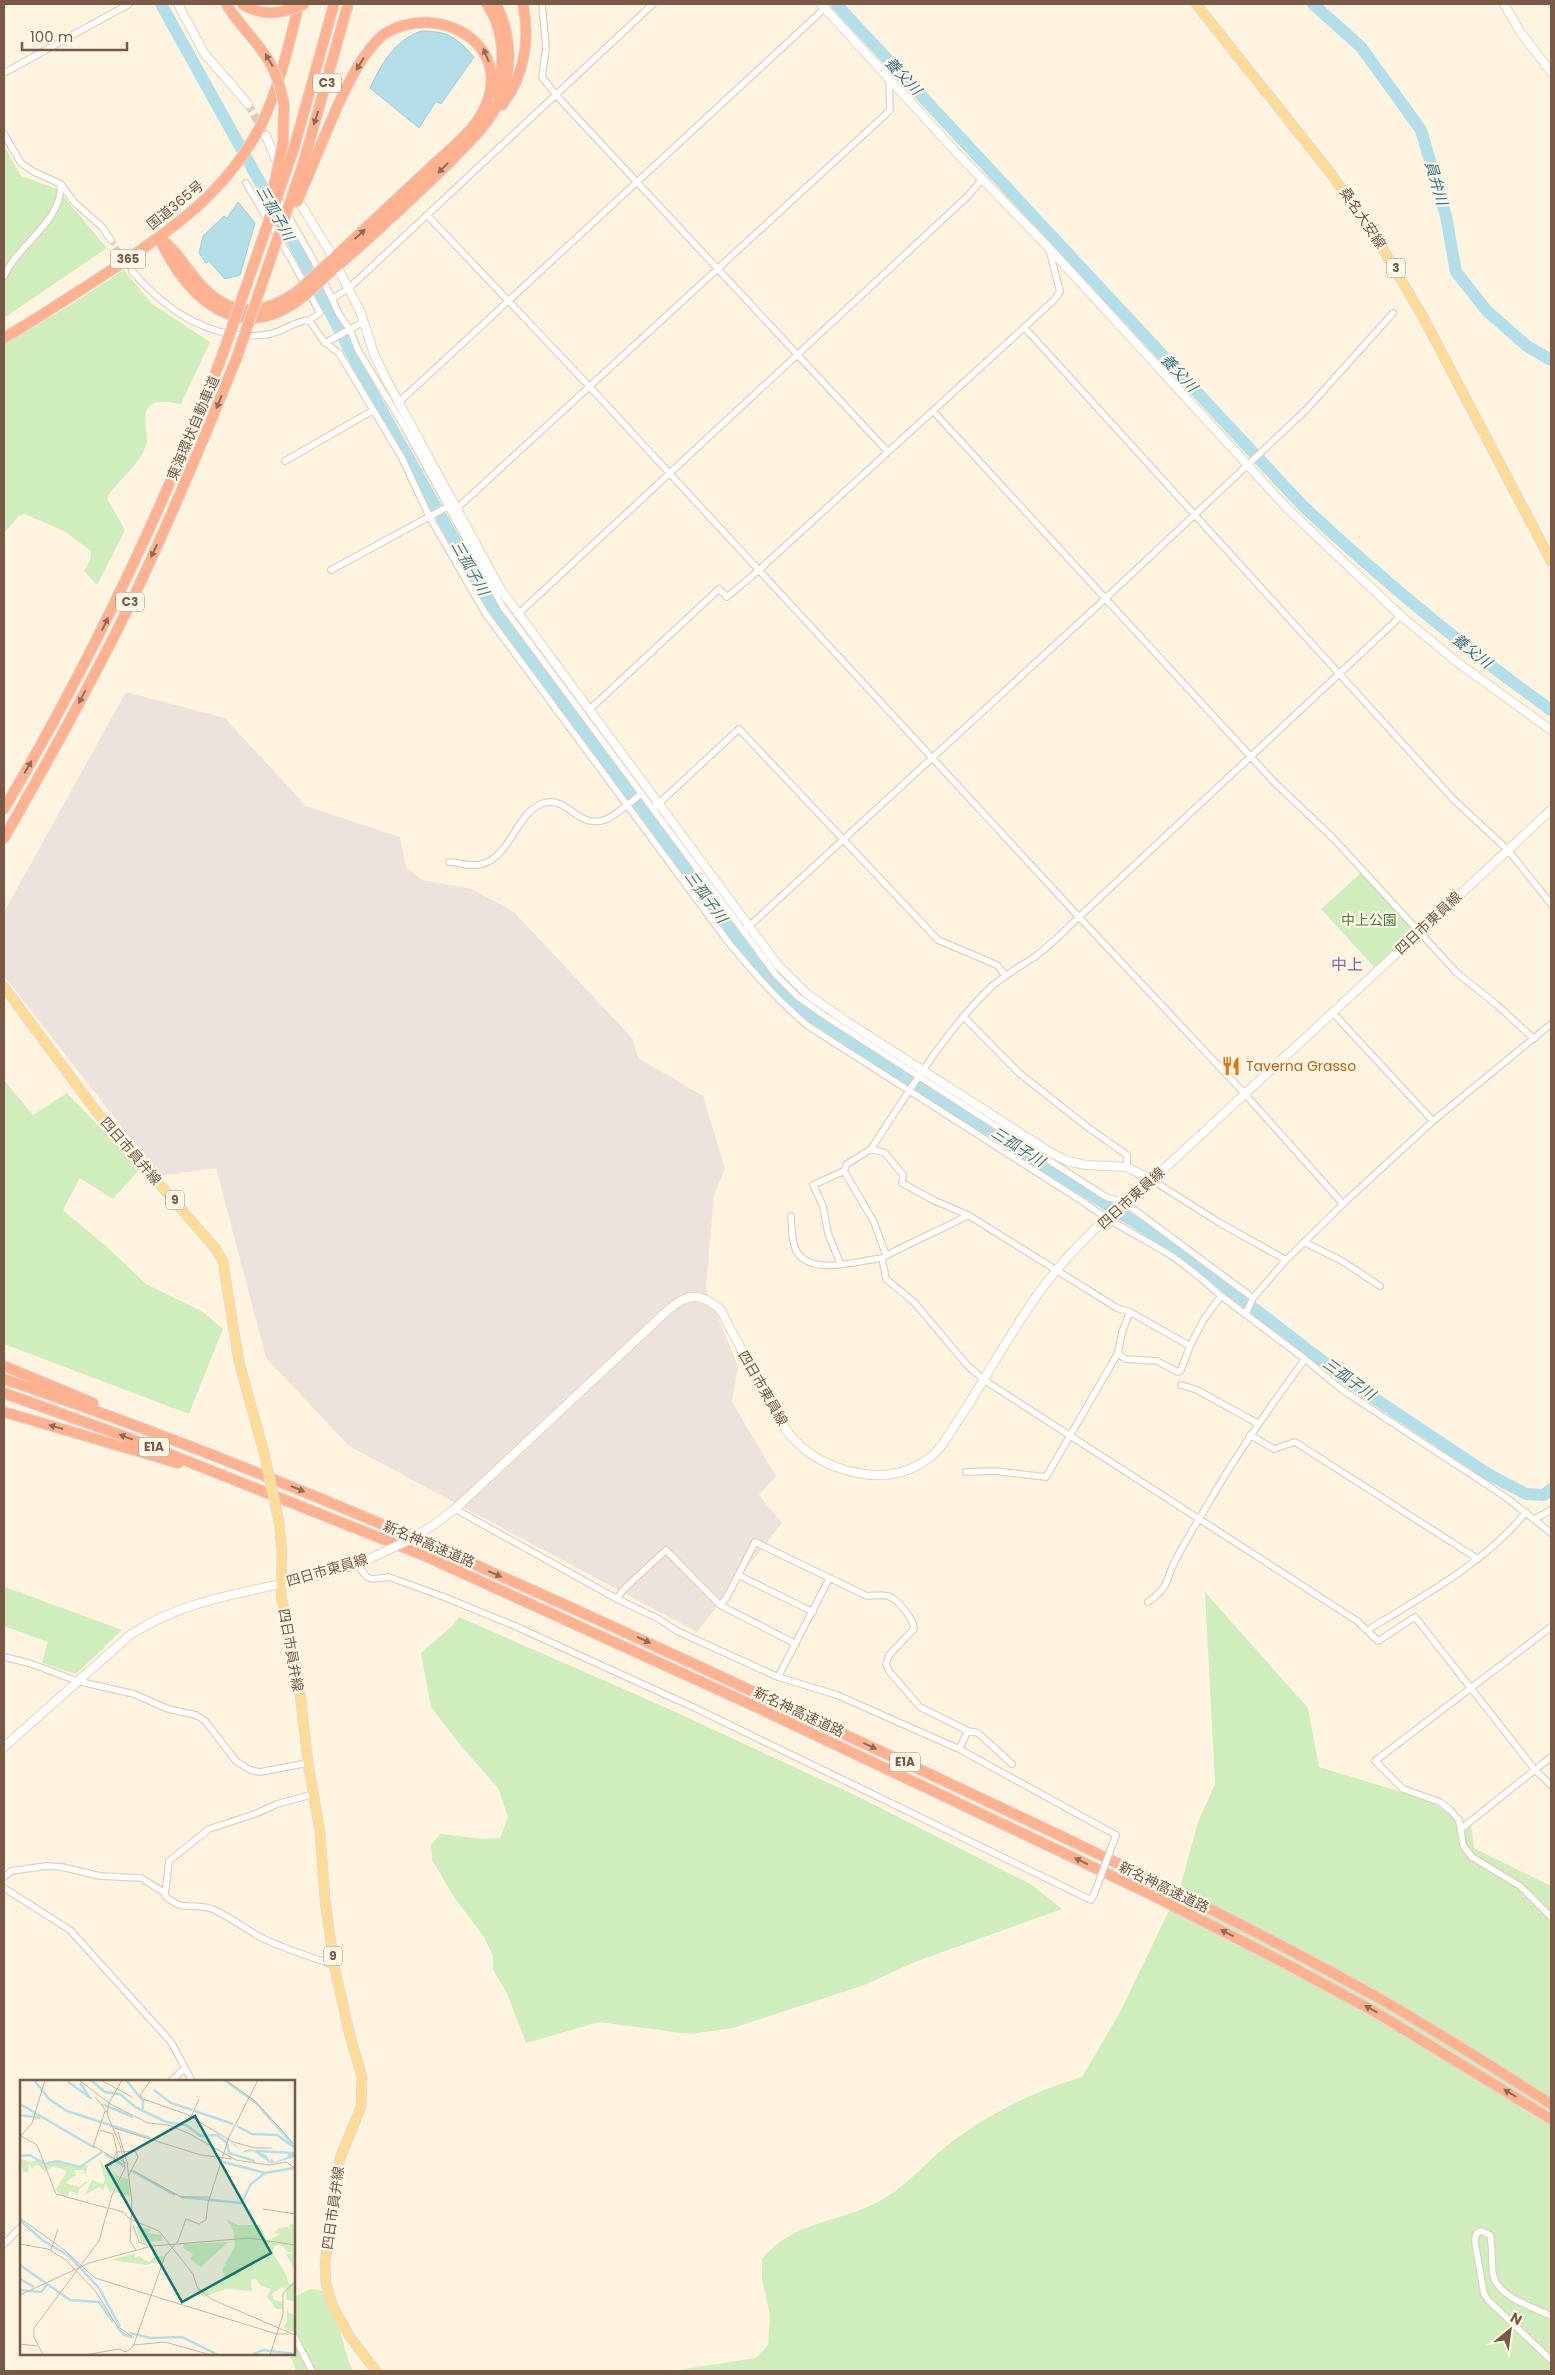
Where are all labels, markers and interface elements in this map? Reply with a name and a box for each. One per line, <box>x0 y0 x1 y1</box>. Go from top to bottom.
scale bar <box>22 20 128 52</box>
text: 100 m <box>30 26 73 47</box>
one-way arrow <box>481 48 489 62</box>
water label: 養父川 <box>880 52 928 101</box>
one-way arrow <box>264 53 273 66</box>
one-way arrow <box>355 57 364 70</box>
road number: C3 <box>313 74 341 92</box>
one-way arrow <box>312 111 320 126</box>
water label: 員弁川 <box>1420 158 1453 209</box>
one-way arrow <box>437 162 449 174</box>
street label: 国道365号 <box>142 176 208 234</box>
water label: 三孤子川 <box>252 181 300 246</box>
street label: 桑名大安線 <box>1335 183 1391 253</box>
one-way arrow <box>353 228 365 240</box>
road number: 365 <box>110 250 146 268</box>
road number: 3 <box>1387 258 1405 278</box>
water label: 養父川 <box>1156 349 1204 398</box>
street label: 東海環状自動車道 <box>162 373 224 483</box>
one-way arrow <box>214 395 222 409</box>
water label: 三孤子川 <box>447 536 495 601</box>
one-way arrow <box>150 544 158 558</box>
road number: C3 <box>116 592 144 612</box>
one-way arrow <box>101 617 109 631</box>
water label: 養父川 <box>1448 628 1498 674</box>
one-way arrow <box>78 689 86 704</box>
one-way arrow <box>24 760 33 773</box>
water label: 三孤子川 <box>680 866 734 929</box>
street label: 四日市東員線 <box>1390 887 1466 959</box>
park label: 中上公園 <box>1341 910 1397 930</box>
district label: 中上 <box>1331 953 1363 976</box>
restaurant icon: Taverna Grasso <box>1220 1055 1242 1077</box>
place label: Taverna Grasso <box>1246 1056 1356 1076</box>
street label: 四日市員弁線 <box>96 1113 166 1189</box>
water label: 三孤子川 <box>987 1122 1051 1172</box>
street label: 四日市東員線 <box>1093 1162 1169 1234</box>
road number: 9 <box>166 1190 184 1210</box>
street label: 四日市東員線 <box>733 1347 793 1429</box>
water label: 三孤子川 <box>1319 1352 1381 1406</box>
one-way arrow <box>48 1422 63 1430</box>
one-way arrow <box>118 1433 133 1441</box>
road number: E1A <box>139 1438 169 1456</box>
one-way arrow <box>291 1485 306 1493</box>
street label: 新名神高速道路 <box>380 1516 478 1572</box>
street label: 四日市東員線 <box>284 1549 370 1591</box>
one-way arrow <box>488 1570 502 1578</box>
street label: 四日市員弁線 <box>274 1607 308 1693</box>
one-way arrow <box>637 1637 651 1645</box>
street label: 新名神高速道路 <box>750 1682 848 1742</box>
one-way arrow <box>863 1742 877 1750</box>
road number: E1A <box>890 1752 920 1771</box>
one-way arrow <box>1074 1857 1088 1865</box>
street label: 新名神高速道路 <box>1116 1857 1212 1917</box>
one-way arrow <box>1220 1929 1234 1937</box>
road number: 9 <box>324 1946 342 1965</box>
one-way arrow <box>1364 2005 1377 2014</box>
inset map <box>20 2080 295 2355</box>
one-way arrow <box>1503 2088 1517 2097</box>
street label: 四日市員弁線 <box>317 2165 349 2251</box>
north arrow <box>1485 2305 1535 2355</box>
text: N <box>1507 2307 1526 2330</box>

